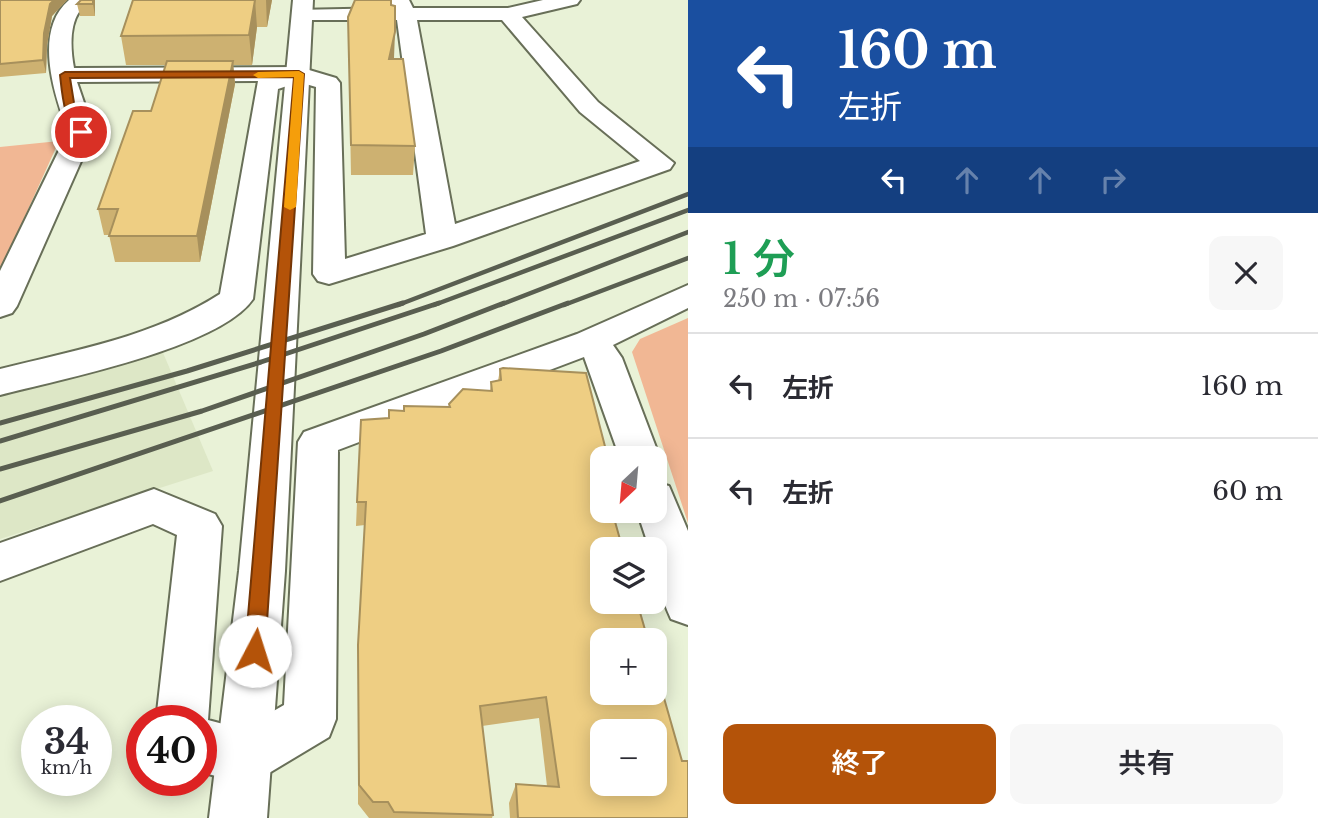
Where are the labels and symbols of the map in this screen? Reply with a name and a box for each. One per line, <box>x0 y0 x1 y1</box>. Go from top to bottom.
pin <box>51 102 111 162</box>
north arrow <box>590 446 667 523</box>
position arrow <box>218 614 292 688</box>
speed limit sign: 40 <box>126 705 217 796</box>

